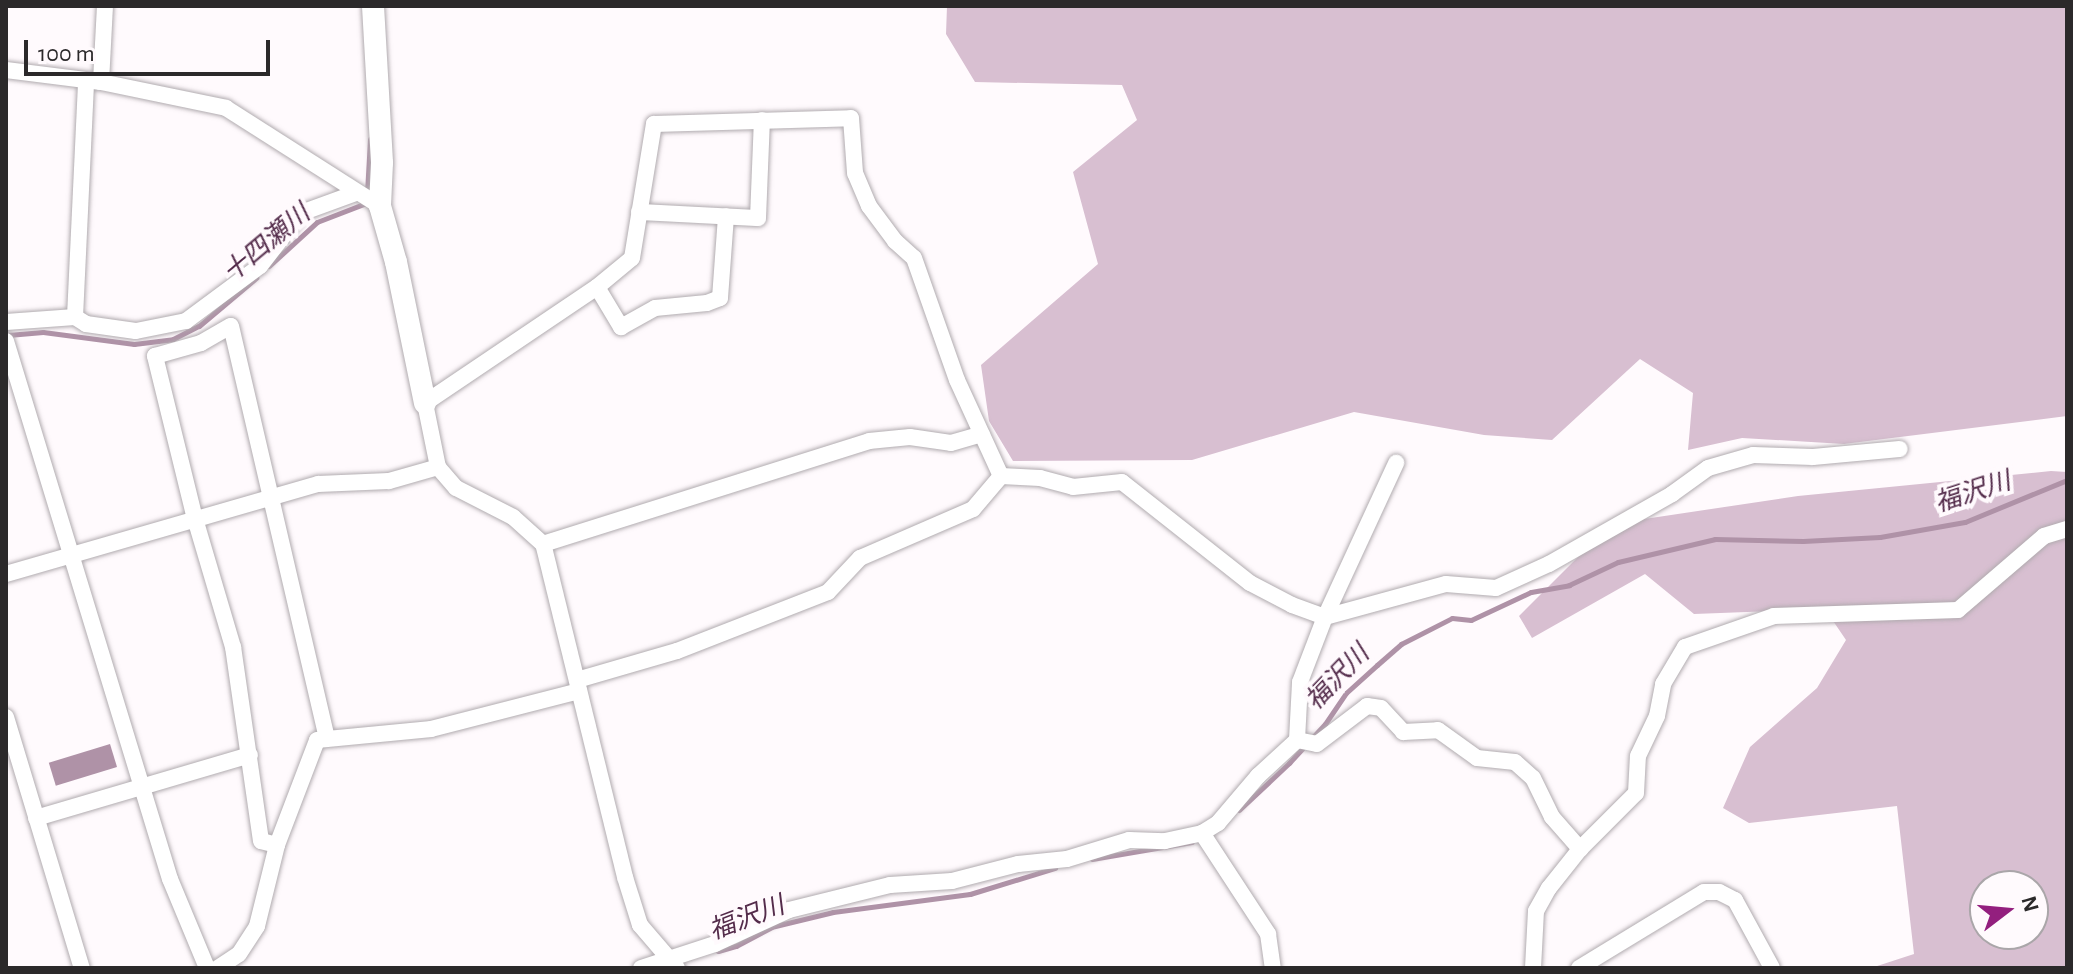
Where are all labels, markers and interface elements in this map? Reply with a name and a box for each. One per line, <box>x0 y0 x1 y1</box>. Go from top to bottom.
scale bar <box>28 24 274 74</box>
text: 100 m <box>38 42 95 66</box>
water label: 十四瀬川 <box>217 199 317 289</box>
water label: 福沢川 <box>1931 466 2015 520</box>
water label: 福沢川 <box>1300 639 1376 717</box>
north arrow <box>1969 870 2049 950</box>
water label: 福沢川 <box>705 890 789 948</box>
text: N <box>2017 894 2043 914</box>

